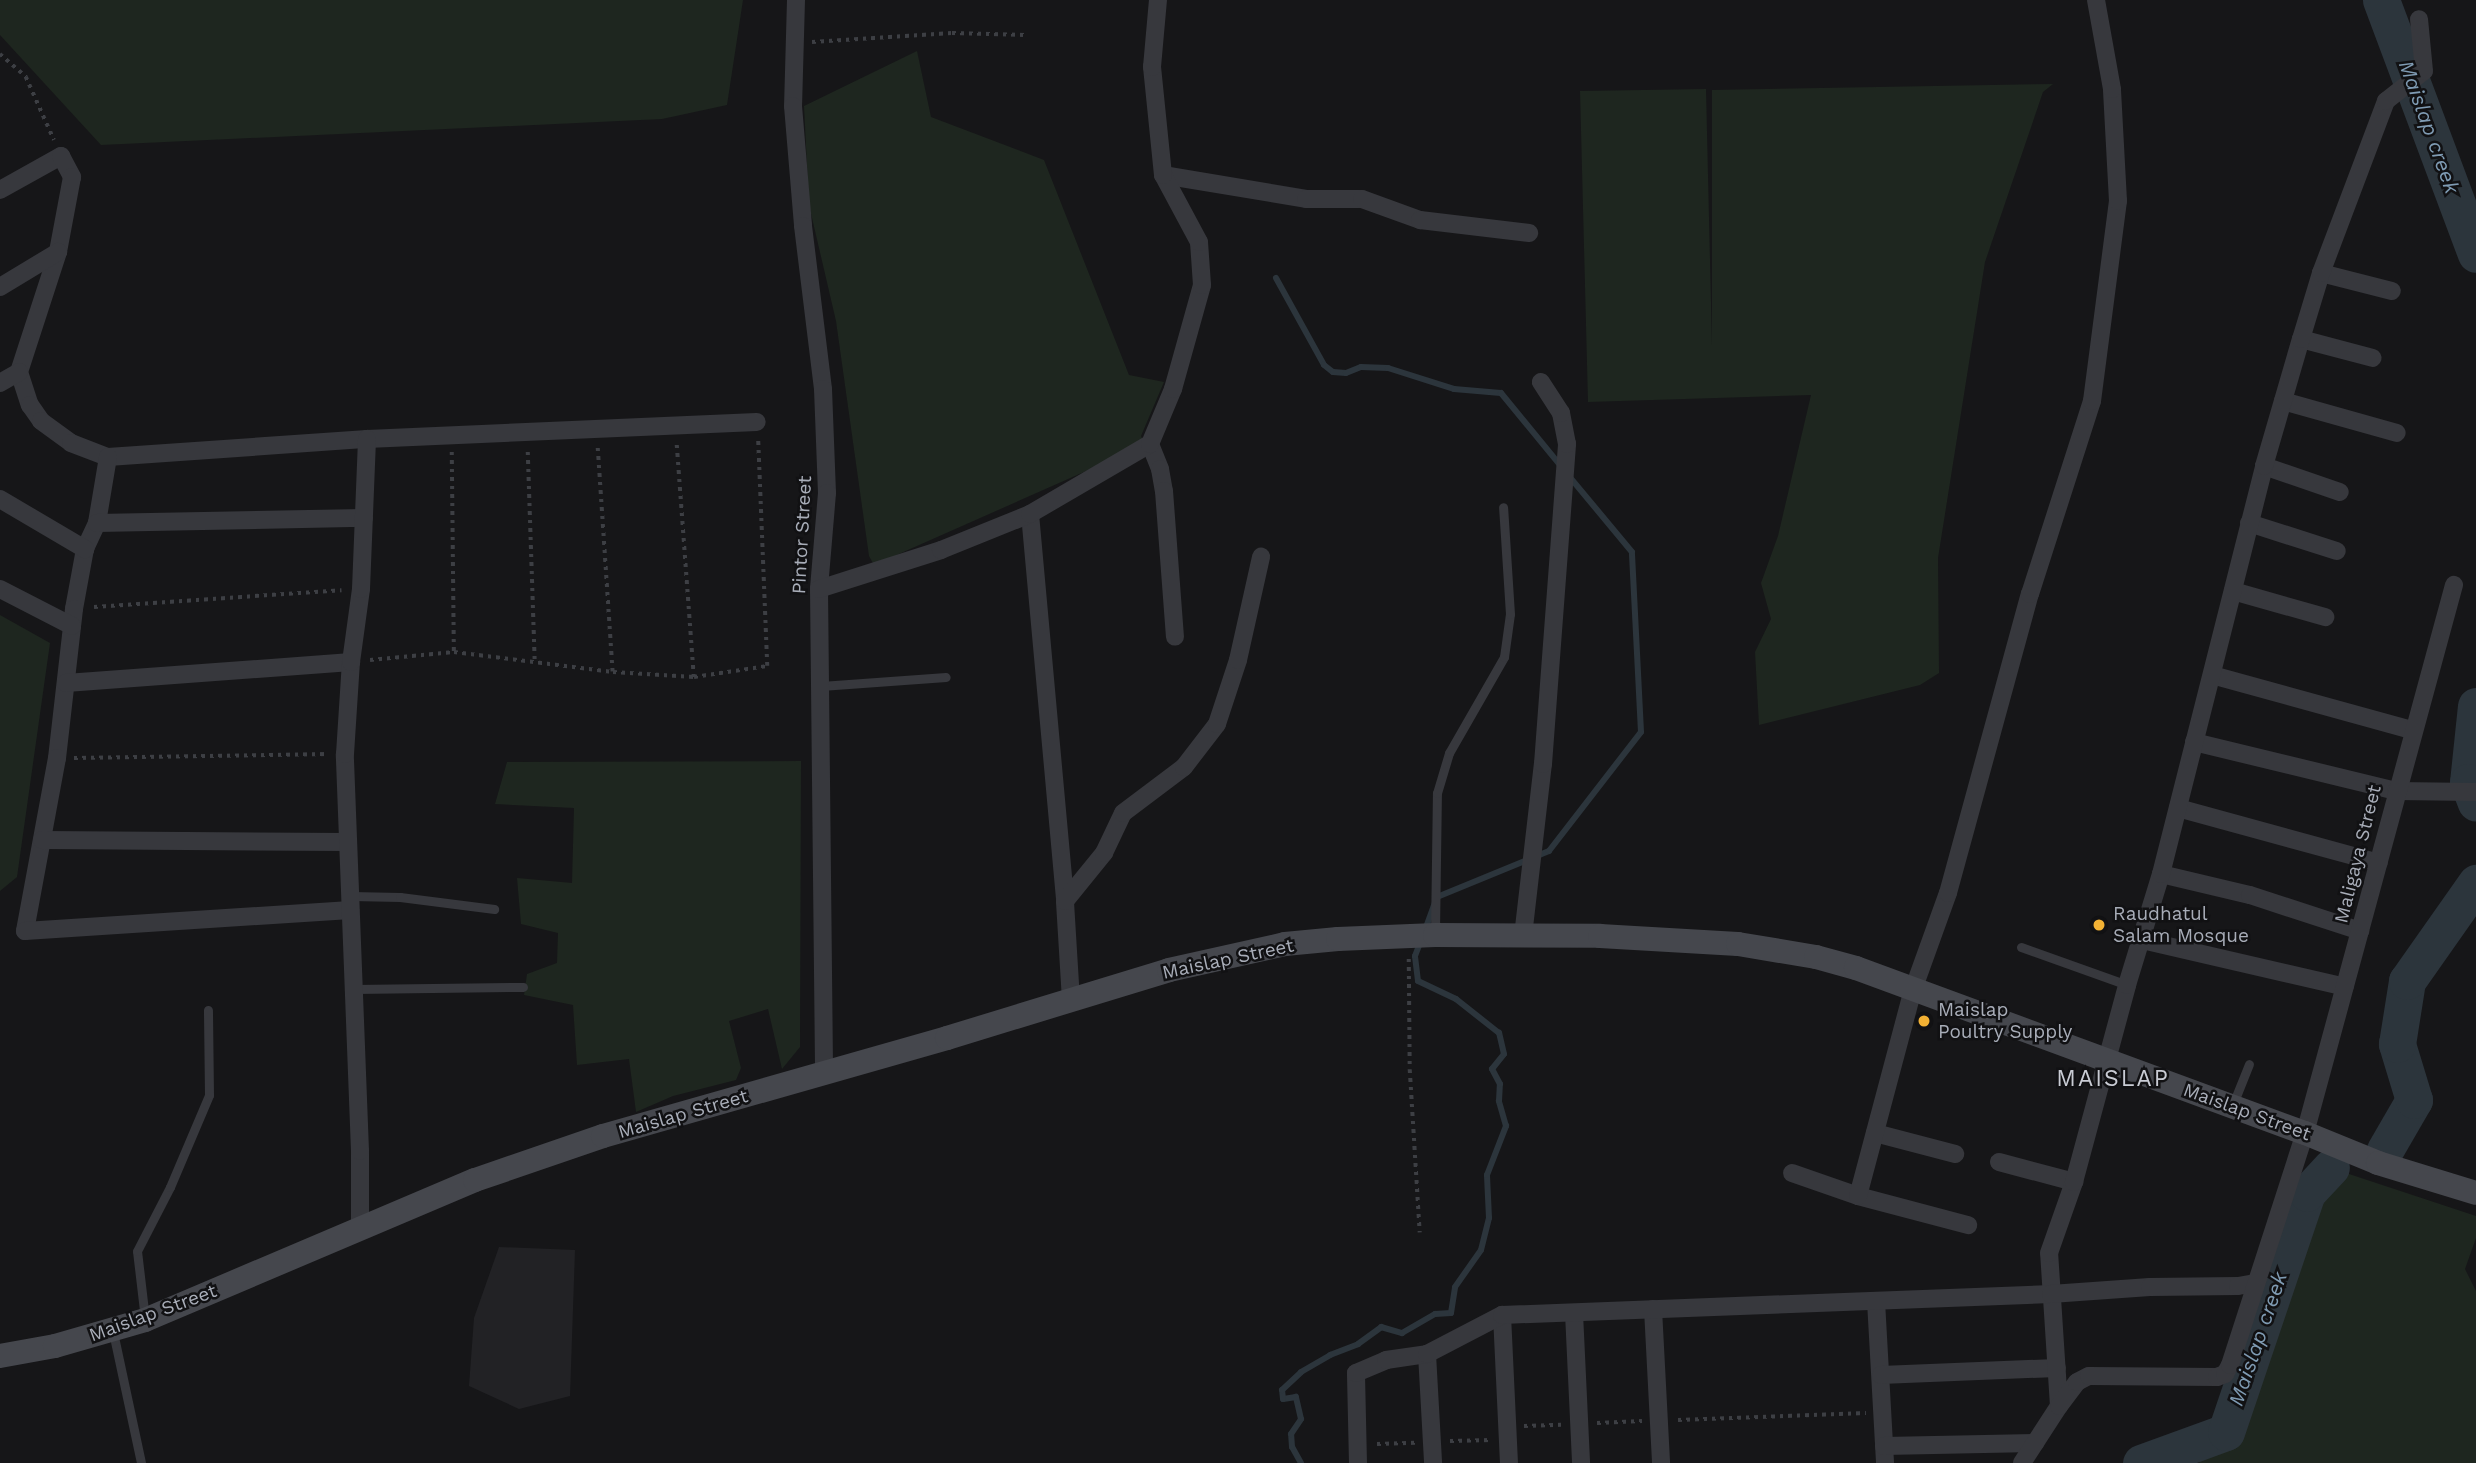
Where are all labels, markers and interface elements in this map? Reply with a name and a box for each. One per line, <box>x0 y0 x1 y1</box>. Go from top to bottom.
water label: Maislap creek <box>2393 57 2465 197</box>
street label: Pintor Street <box>788 475 816 595</box>
street label: Maligaya Street <box>2330 782 2386 926</box>
place label: Raudhatul Salam Mosque <box>2113 903 2249 947</box>
marker: Raudhatul Salam Mosque <box>2091 917 2107 933</box>
street label: Maislap Street <box>1160 934 1296 984</box>
place label: Maislap Poultry Supply <box>1938 999 2073 1043</box>
marker: Maislap Poultry Supply <box>1916 1013 1932 1029</box>
district label: MAISLAP <box>2057 1065 2169 1093</box>
street label: Maislap Street <box>2180 1078 2314 1146</box>
street label: Maislap Street <box>615 1085 751 1143</box>
water label: Maislap creek <box>2223 1269 2293 1409</box>
street label: Maislap Street <box>86 1279 220 1347</box>

